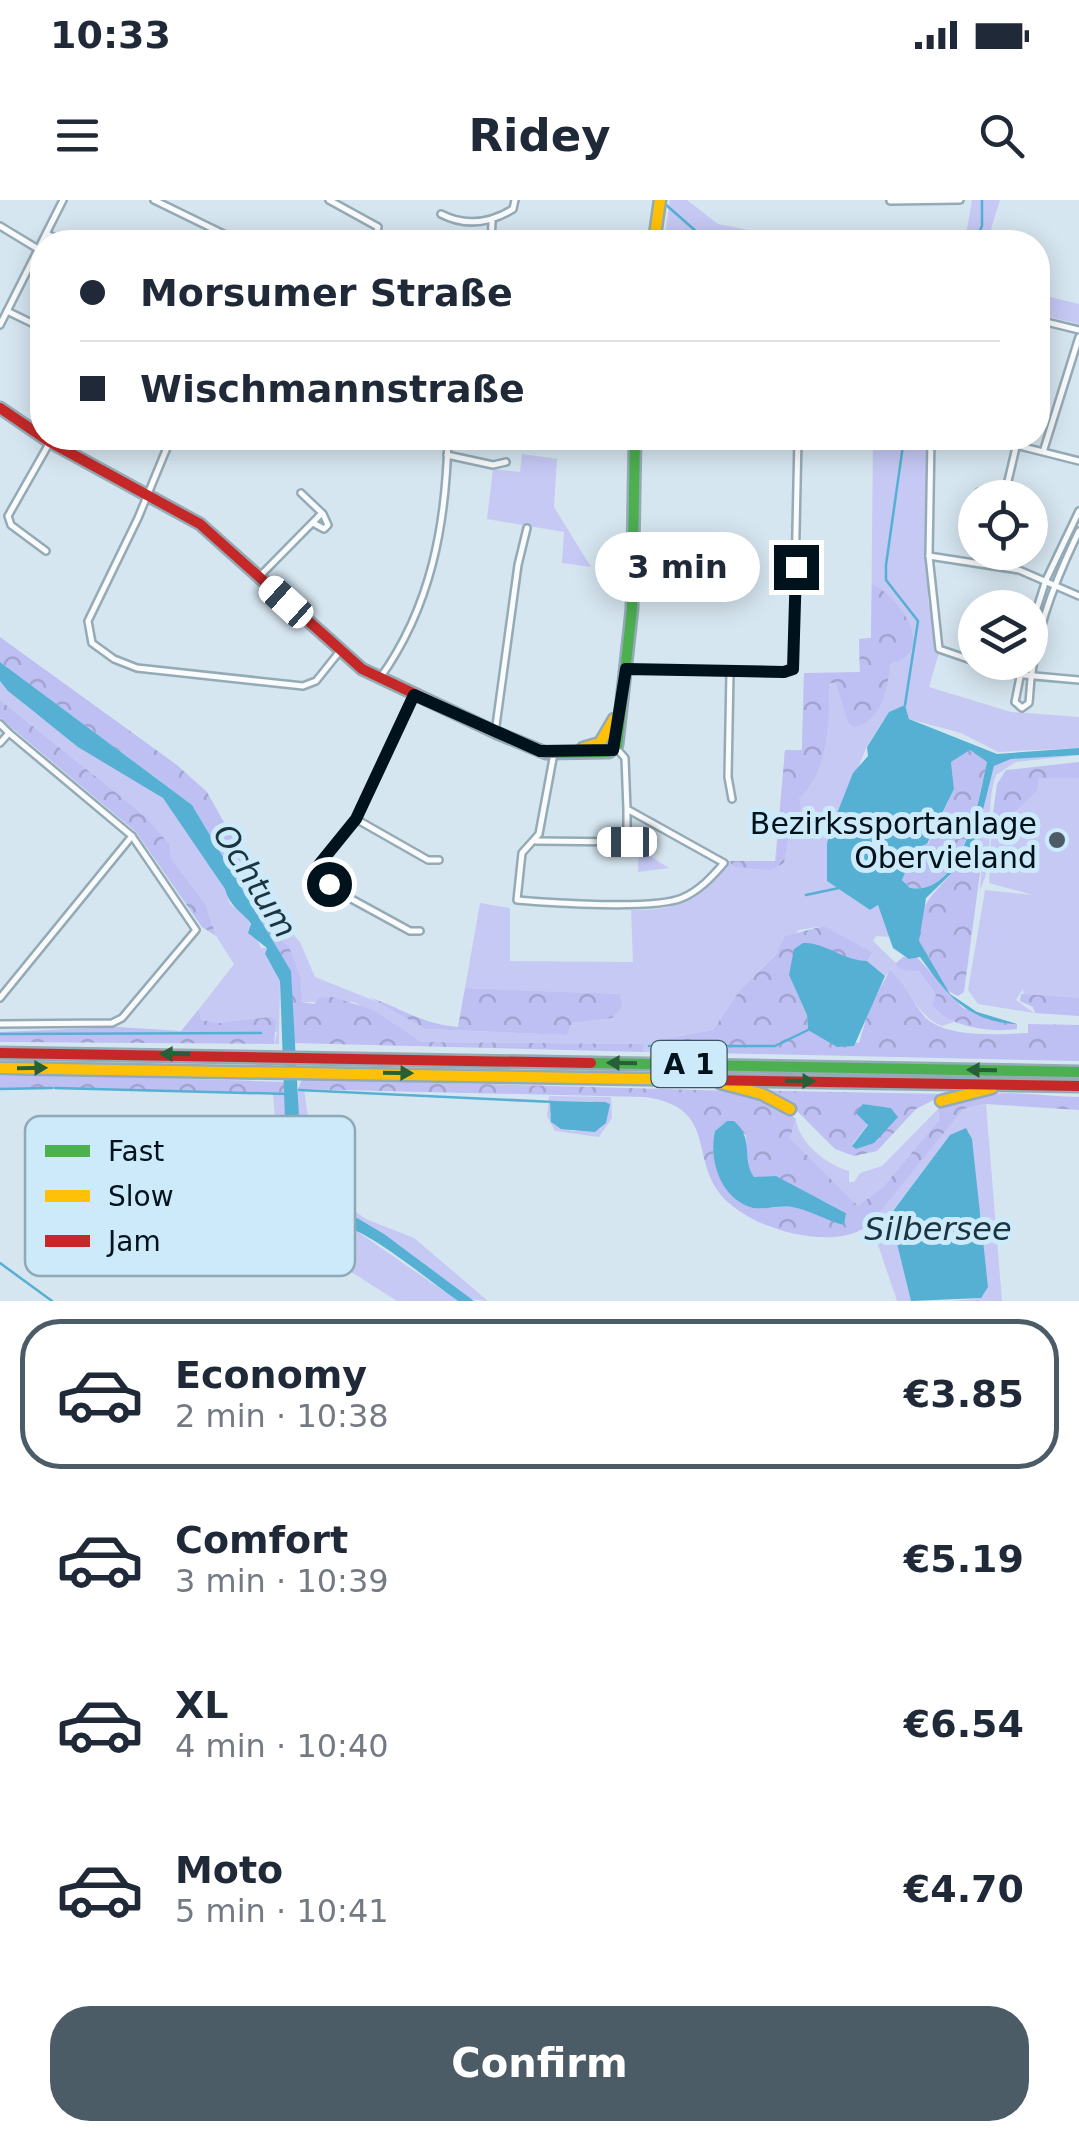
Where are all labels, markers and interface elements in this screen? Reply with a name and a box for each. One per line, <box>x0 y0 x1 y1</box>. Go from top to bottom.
text: 10:33 <box>50 13 171 57</box>
icon: menu <box>50 108 105 163</box>
icon: search <box>974 108 1029 163</box>
text: Ridey <box>468 109 611 162</box>
text: Morsumer Straße <box>140 271 513 315</box>
text: Wischmannstraße <box>140 367 525 411</box>
map controls <box>958 480 1048 680</box>
button: locate <box>958 480 1048 570</box>
callout: 3 min <box>596 532 761 602</box>
route end <box>774 545 819 590</box>
text: 3 min <box>627 548 728 586</box>
car <box>254 571 318 633</box>
button: layers <box>958 590 1048 680</box>
place label: Bezirkssportanlage Obervieland <box>750 806 1037 875</box>
water label: Ochtum <box>205 817 305 945</box>
car <box>597 827 657 857</box>
marker: Bezirkssportanlage Obervieland <box>1046 829 1068 851</box>
route start <box>307 862 352 907</box>
road number: A 1 <box>652 1041 726 1087</box>
one-way arrow <box>158 1045 190 1061</box>
one-way arrow <box>605 1054 637 1070</box>
one-way arrow <box>16 1059 48 1075</box>
one-way arrow <box>965 1062 997 1078</box>
one-way arrow <box>383 1065 415 1081</box>
one-way arrow <box>784 1073 816 1089</box>
legend <box>25 1116 355 1276</box>
text: Fast <box>108 1135 164 1168</box>
text: Slow <box>108 1180 174 1213</box>
water label: Silbersee <box>864 1210 1012 1248</box>
text: Jam <box>106 1225 161 1258</box>
icon: car <box>55 1349 145 1439</box>
text: Economy <box>175 1353 367 1397</box>
text: €3.85 <box>904 1372 1024 1416</box>
text: 2 min · 10:38 <box>175 1397 389 1435</box>
icon: car <box>55 1514 145 1604</box>
text: Comfort <box>175 1518 348 1562</box>
text: €5.19 <box>904 1537 1024 1581</box>
text: 3 min · 10:39 <box>175 1562 389 1600</box>
icon: car <box>55 1679 145 1769</box>
text: XL <box>175 1683 229 1727</box>
text: €6.54 <box>904 1702 1024 1746</box>
text: 4 min · 10:40 <box>175 1727 389 1765</box>
icon: car <box>55 1844 145 1934</box>
text: Moto <box>175 1848 283 1892</box>
text: €4.70 <box>904 1867 1024 1911</box>
text: 5 min · 10:41 <box>175 1892 389 1930</box>
button: Confirm <box>50 2006 1029 2121</box>

